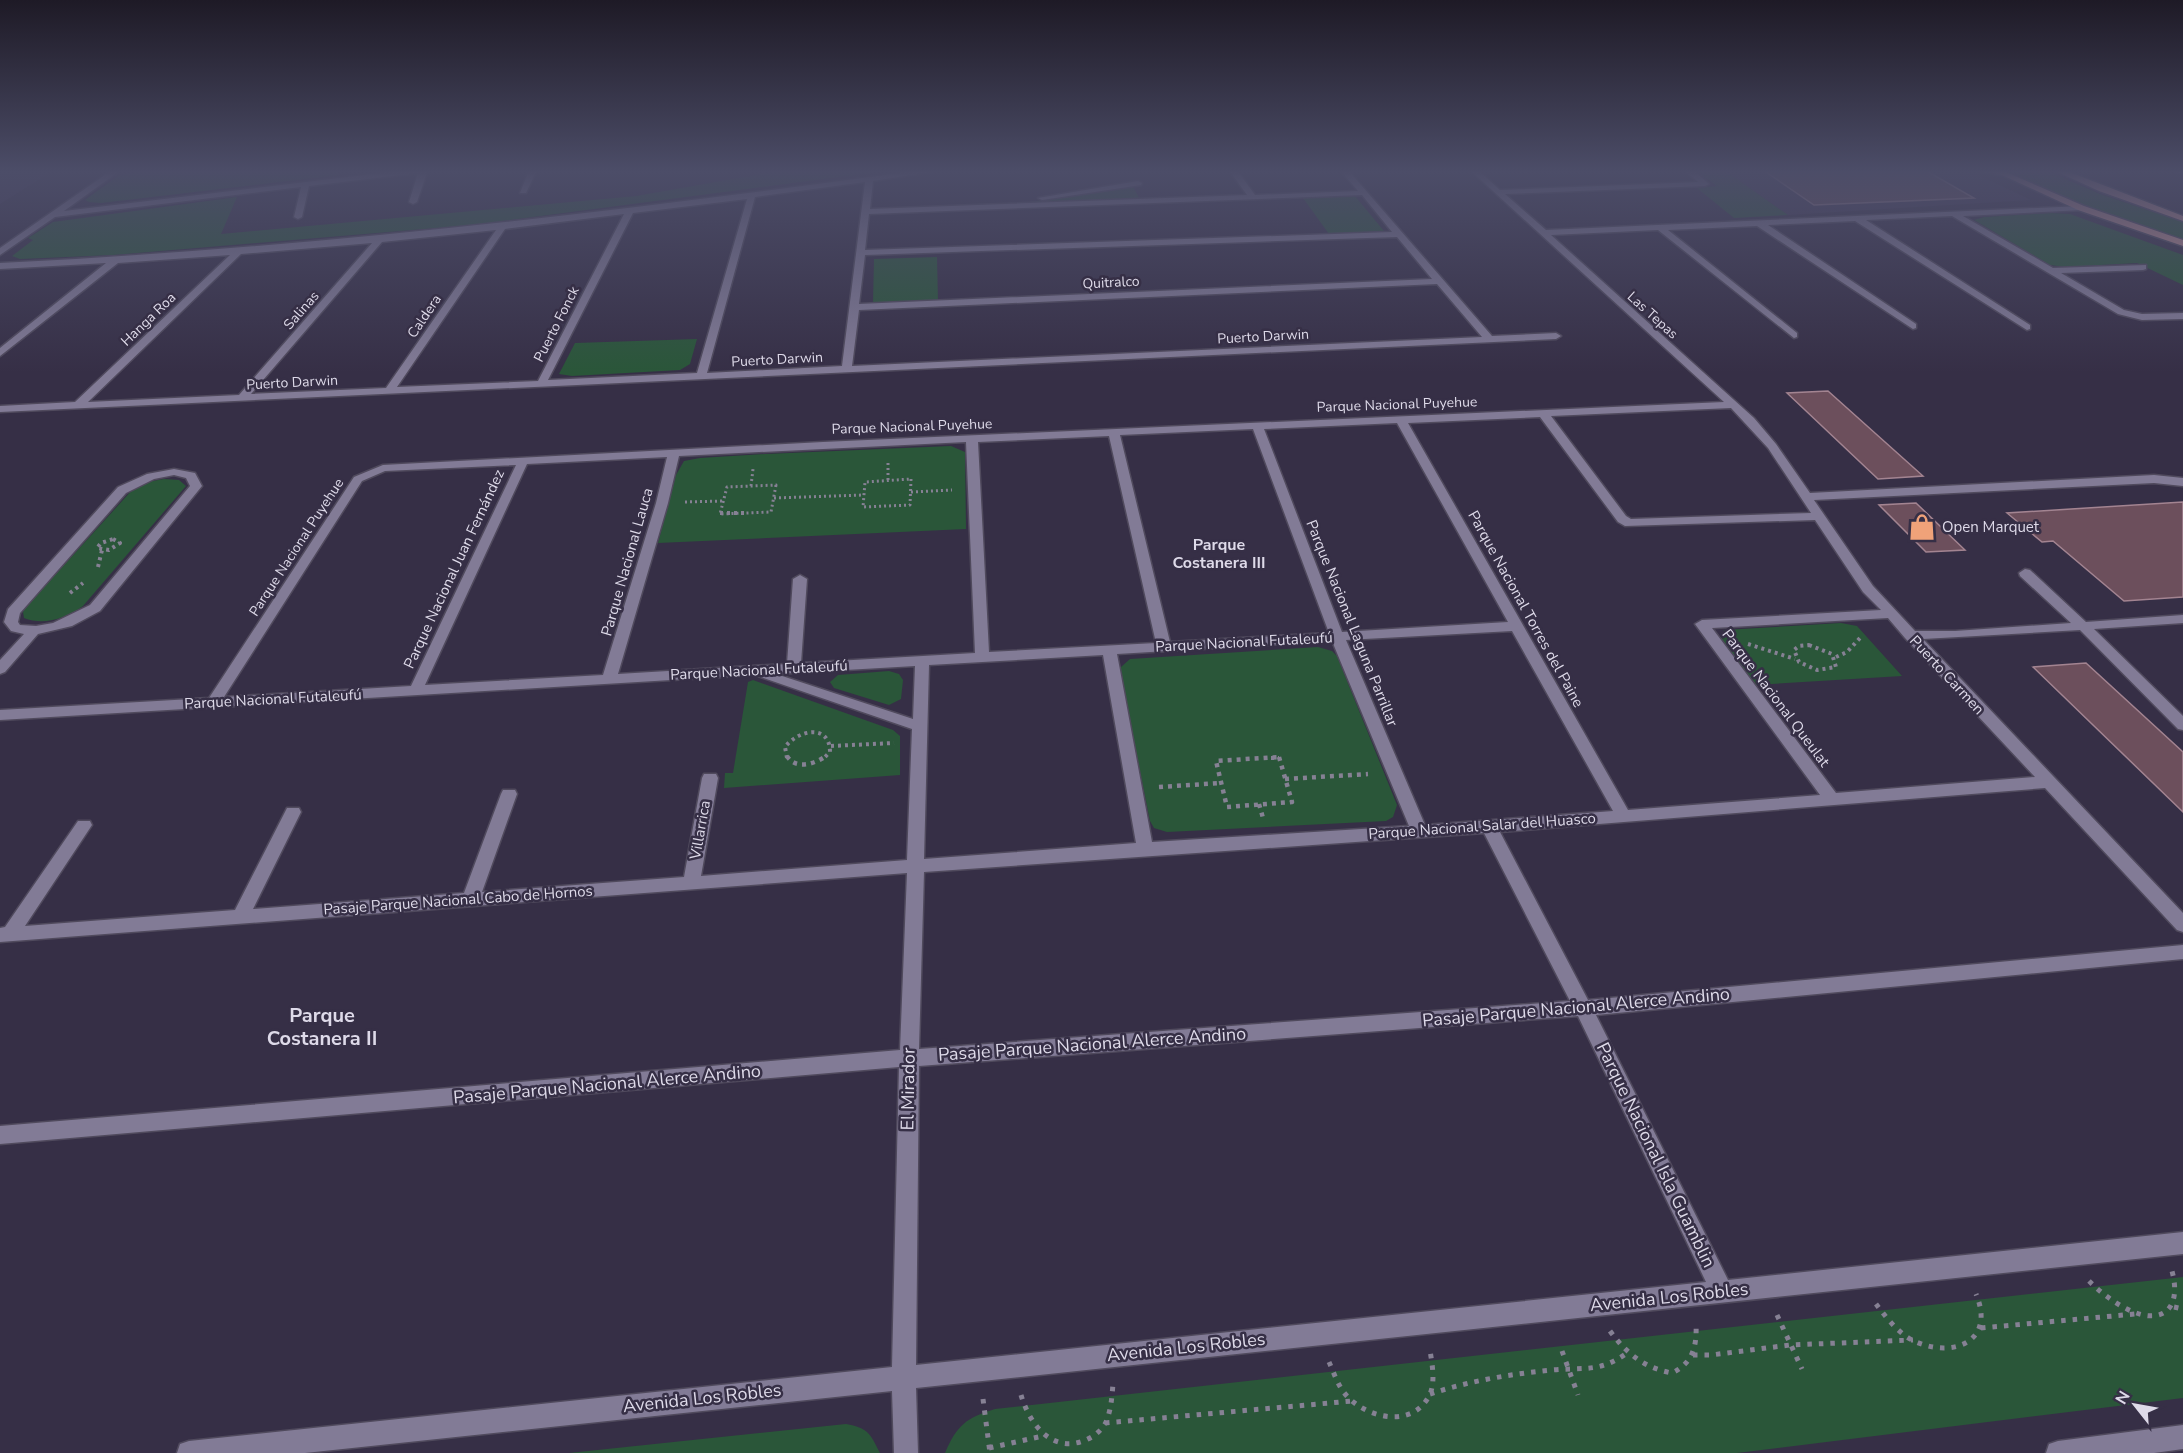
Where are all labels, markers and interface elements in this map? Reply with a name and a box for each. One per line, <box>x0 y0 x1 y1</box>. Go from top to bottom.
street label: Quitralco <box>1082 272 1140 293</box>
street label: Puerto Fonck <box>529 282 584 365</box>
street label: Salinas <box>279 287 324 334</box>
street label: Las Tepas <box>1623 287 1682 344</box>
street label: Hanga Roa <box>117 288 180 350</box>
street label: Caldera <box>403 291 446 342</box>
street label: Puerto Darwin <box>1217 325 1309 348</box>
street label: Puerto Darwin <box>731 348 823 371</box>
street label: Puerto Darwin <box>246 371 338 394</box>
street label: Parque Nacional Puyehue <box>1316 392 1478 417</box>
street label: Parque Nacional Puyehue <box>831 414 993 439</box>
street label: Parque Nacional Juan Fernández <box>399 466 509 672</box>
street label: Parque Nacional Puyehue <box>245 475 348 620</box>
street label: Parque Nacional Lauca <box>596 486 658 638</box>
street label: Parque Nacional Torres del Paine <box>1463 507 1589 711</box>
shop icon: Open Marquet <box>1907 512 1937 542</box>
street label: Parque Nacional Laguna Parrillar <box>1301 517 1403 730</box>
place label: Open Marquet <box>1942 517 2040 537</box>
district label: Parque Costanera III <box>1173 534 1265 574</box>
street label: Parque Nacional Queulat <box>1717 625 1835 772</box>
street label: Parque Nacional Futaleufú <box>1155 627 1333 657</box>
street label: Puerto Carmen <box>1905 631 1989 719</box>
street label: Parque Nacional Futaleufú <box>670 655 848 685</box>
street label: Parque Nacional Futaleufú <box>184 684 362 714</box>
street label: Villarrica <box>685 799 715 862</box>
street label: Parque Nacional Salar del Huasco <box>1368 808 1596 844</box>
street label: Pasaje Parque Nacional Cabo de Hornos <box>323 881 593 919</box>
street label: Pasaje Parque Nacional Alerce Andino <box>1421 982 1731 1032</box>
district label: Parque Costanera II <box>267 1002 377 1052</box>
street label: Pasaje Parque Nacional Alerce Andino <box>937 1021 1247 1067</box>
street label: Parque Nacional Isla Guamblin <box>1591 1038 1721 1272</box>
street label: El Mirador <box>895 1047 921 1131</box>
street label: Pasaje Parque Nacional Alerce Andino <box>452 1059 762 1109</box>
street label: Avenida Los Robles <box>1589 1277 1749 1317</box>
street label: Avenida Los Robles <box>1106 1327 1266 1367</box>
north arrow <box>2105 1375 2165 1435</box>
street label: Avenida Los Robles <box>622 1378 782 1418</box>
text: N <box>2110 1387 2136 1409</box>

